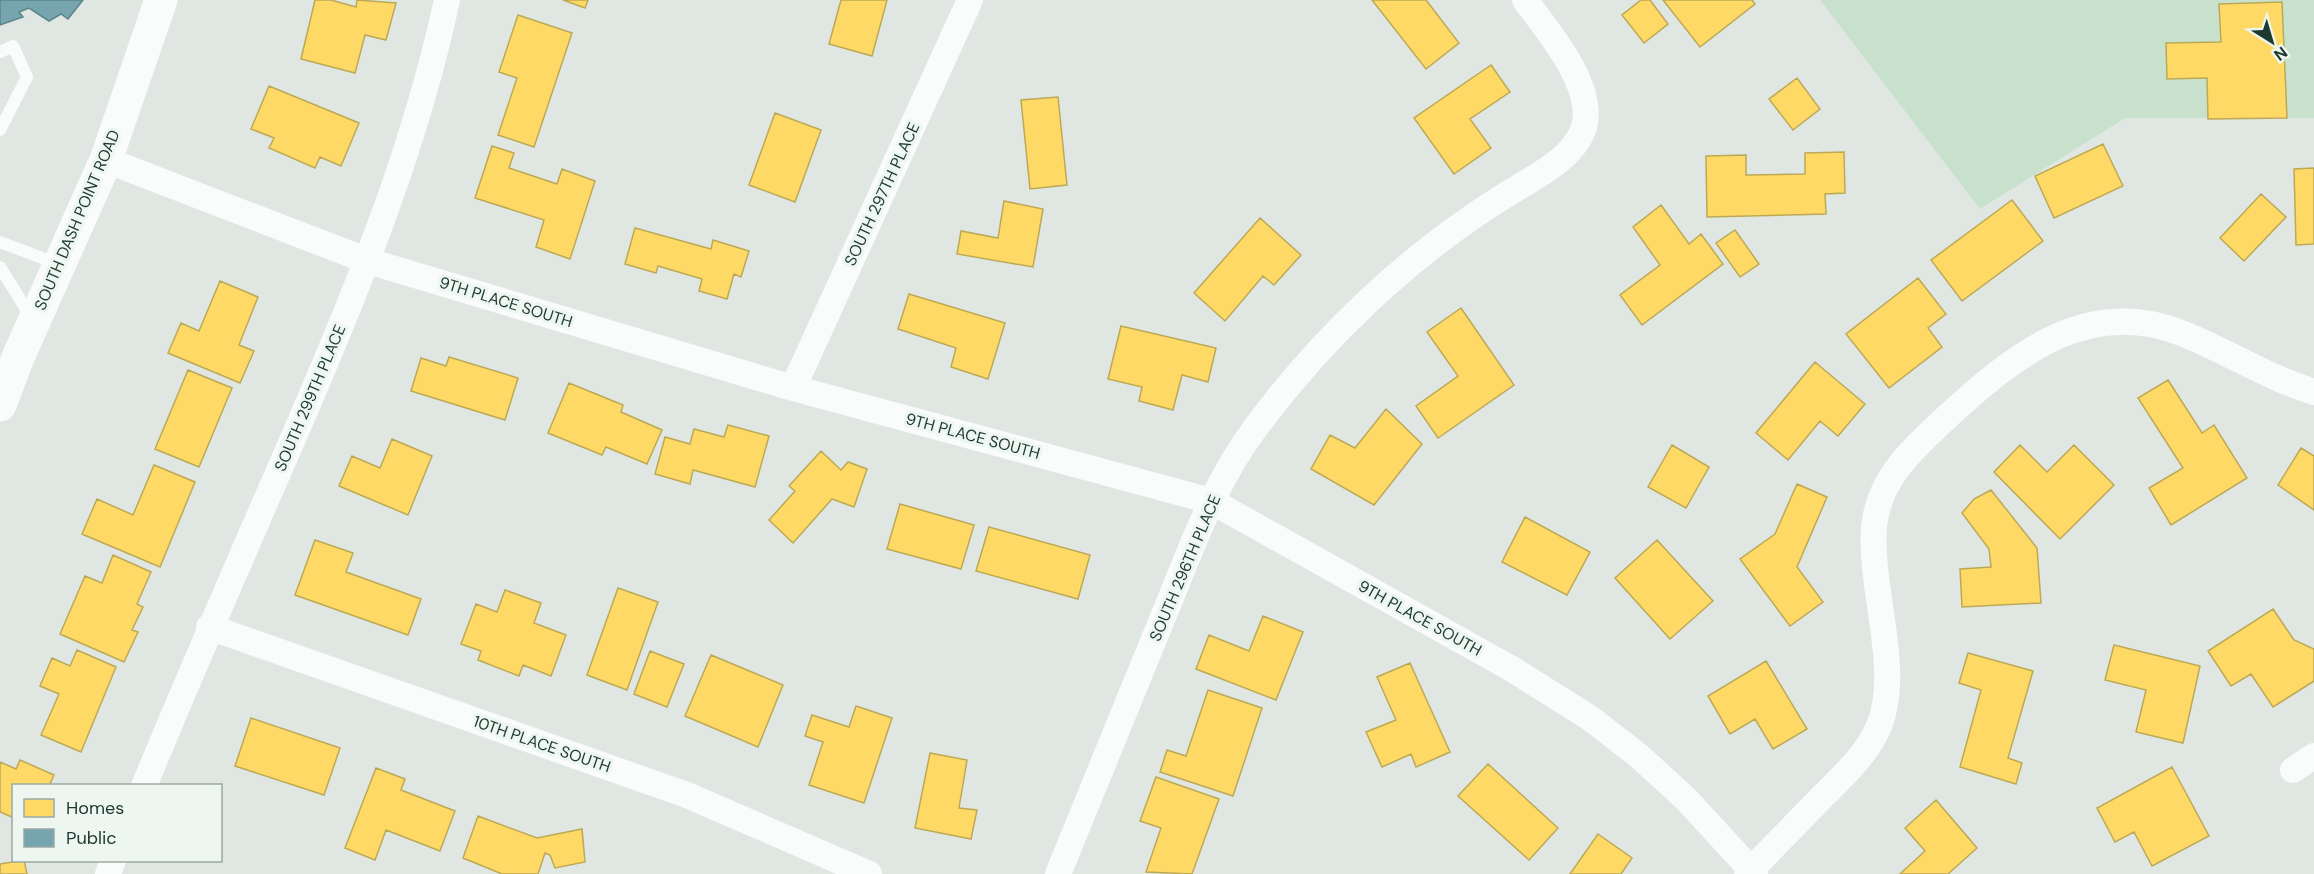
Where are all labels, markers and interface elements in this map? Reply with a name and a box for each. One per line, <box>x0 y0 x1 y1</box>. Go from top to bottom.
north arrow <box>2242 12 2302 72</box>
text: N <box>2270 42 2292 65</box>
street label: SOUTH 297TH PLACE <box>840 119 924 269</box>
street label: SOUTH DASH POINT ROAD <box>29 127 125 313</box>
street label: 9TH PLACE SOUTH <box>437 272 575 332</box>
street label: SOUTH 299TH PLACE <box>270 322 350 474</box>
street label: 9TH PLACE SOUTH <box>904 408 1042 464</box>
street label: SOUTH 296TH PLACE <box>1145 492 1225 644</box>
street label: 9TH PLACE SOUTH <box>1355 575 1485 661</box>
street label: 10TH PLACE SOUTH <box>471 711 613 777</box>
legend <box>12 784 222 862</box>
text: Homes <box>66 796 124 820</box>
text: Public <box>66 826 117 850</box>

